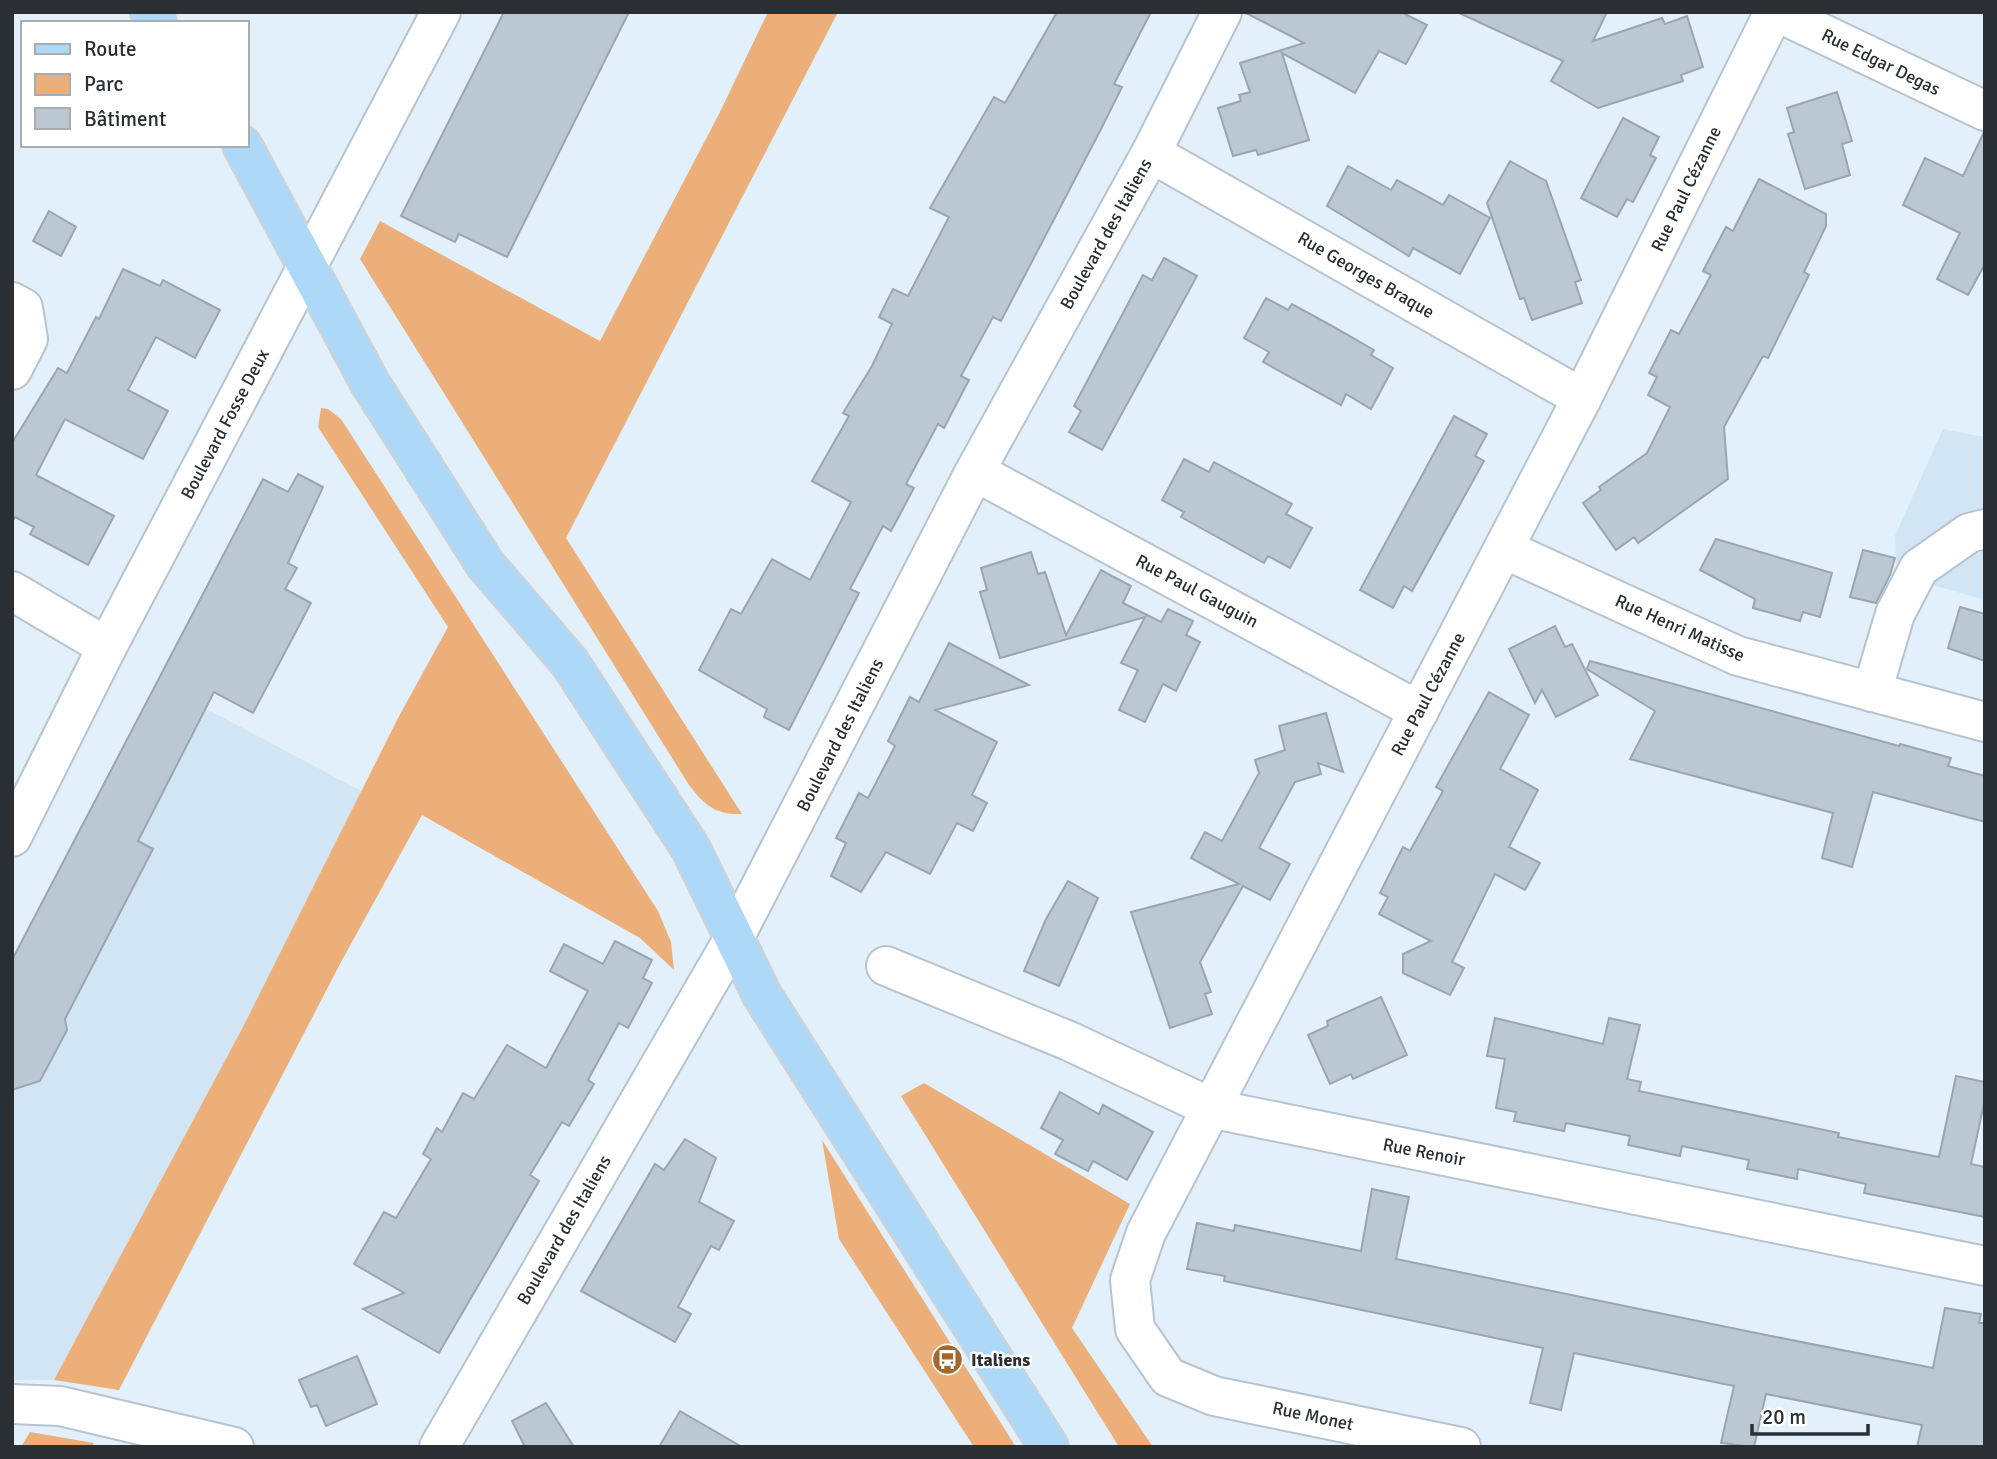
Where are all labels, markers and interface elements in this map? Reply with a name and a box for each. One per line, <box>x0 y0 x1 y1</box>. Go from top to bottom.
legend <box>21 21 248 147</box>
street label: Rue Edgar Degas <box>1818 24 1944 100</box>
text: Route <box>84 36 136 62</box>
text: Parc <box>84 71 123 97</box>
text: Bâtiment <box>84 106 166 132</box>
street label: Rue Paul Cézanne <box>1646 123 1726 255</box>
street label: Boulevard des Italiens <box>1055 155 1157 313</box>
street label: Rue Georges Braque <box>1294 227 1438 323</box>
street label: Boulevard Fosse Deux <box>176 344 274 503</box>
street label: Rue Paul Gauguin <box>1132 549 1262 633</box>
street label: Rue Henri Matisse <box>1612 590 1748 666</box>
street label: Rue Paul Cézanne <box>1386 628 1470 760</box>
street label: Boulevard des Italiens <box>792 655 888 815</box>
street label: Rue Renoir <box>1381 1133 1467 1171</box>
street label: Boulevard des Italiens <box>512 1151 616 1309</box>
bus stop icon: Italiens <box>931 1343 965 1377</box>
place label: Italiens <box>971 1349 1030 1371</box>
scale bar <box>1752 1392 1868 1436</box>
street label: Rue Monet <box>1271 1397 1355 1435</box>
text: 20 m <box>1762 1404 1806 1430</box>

